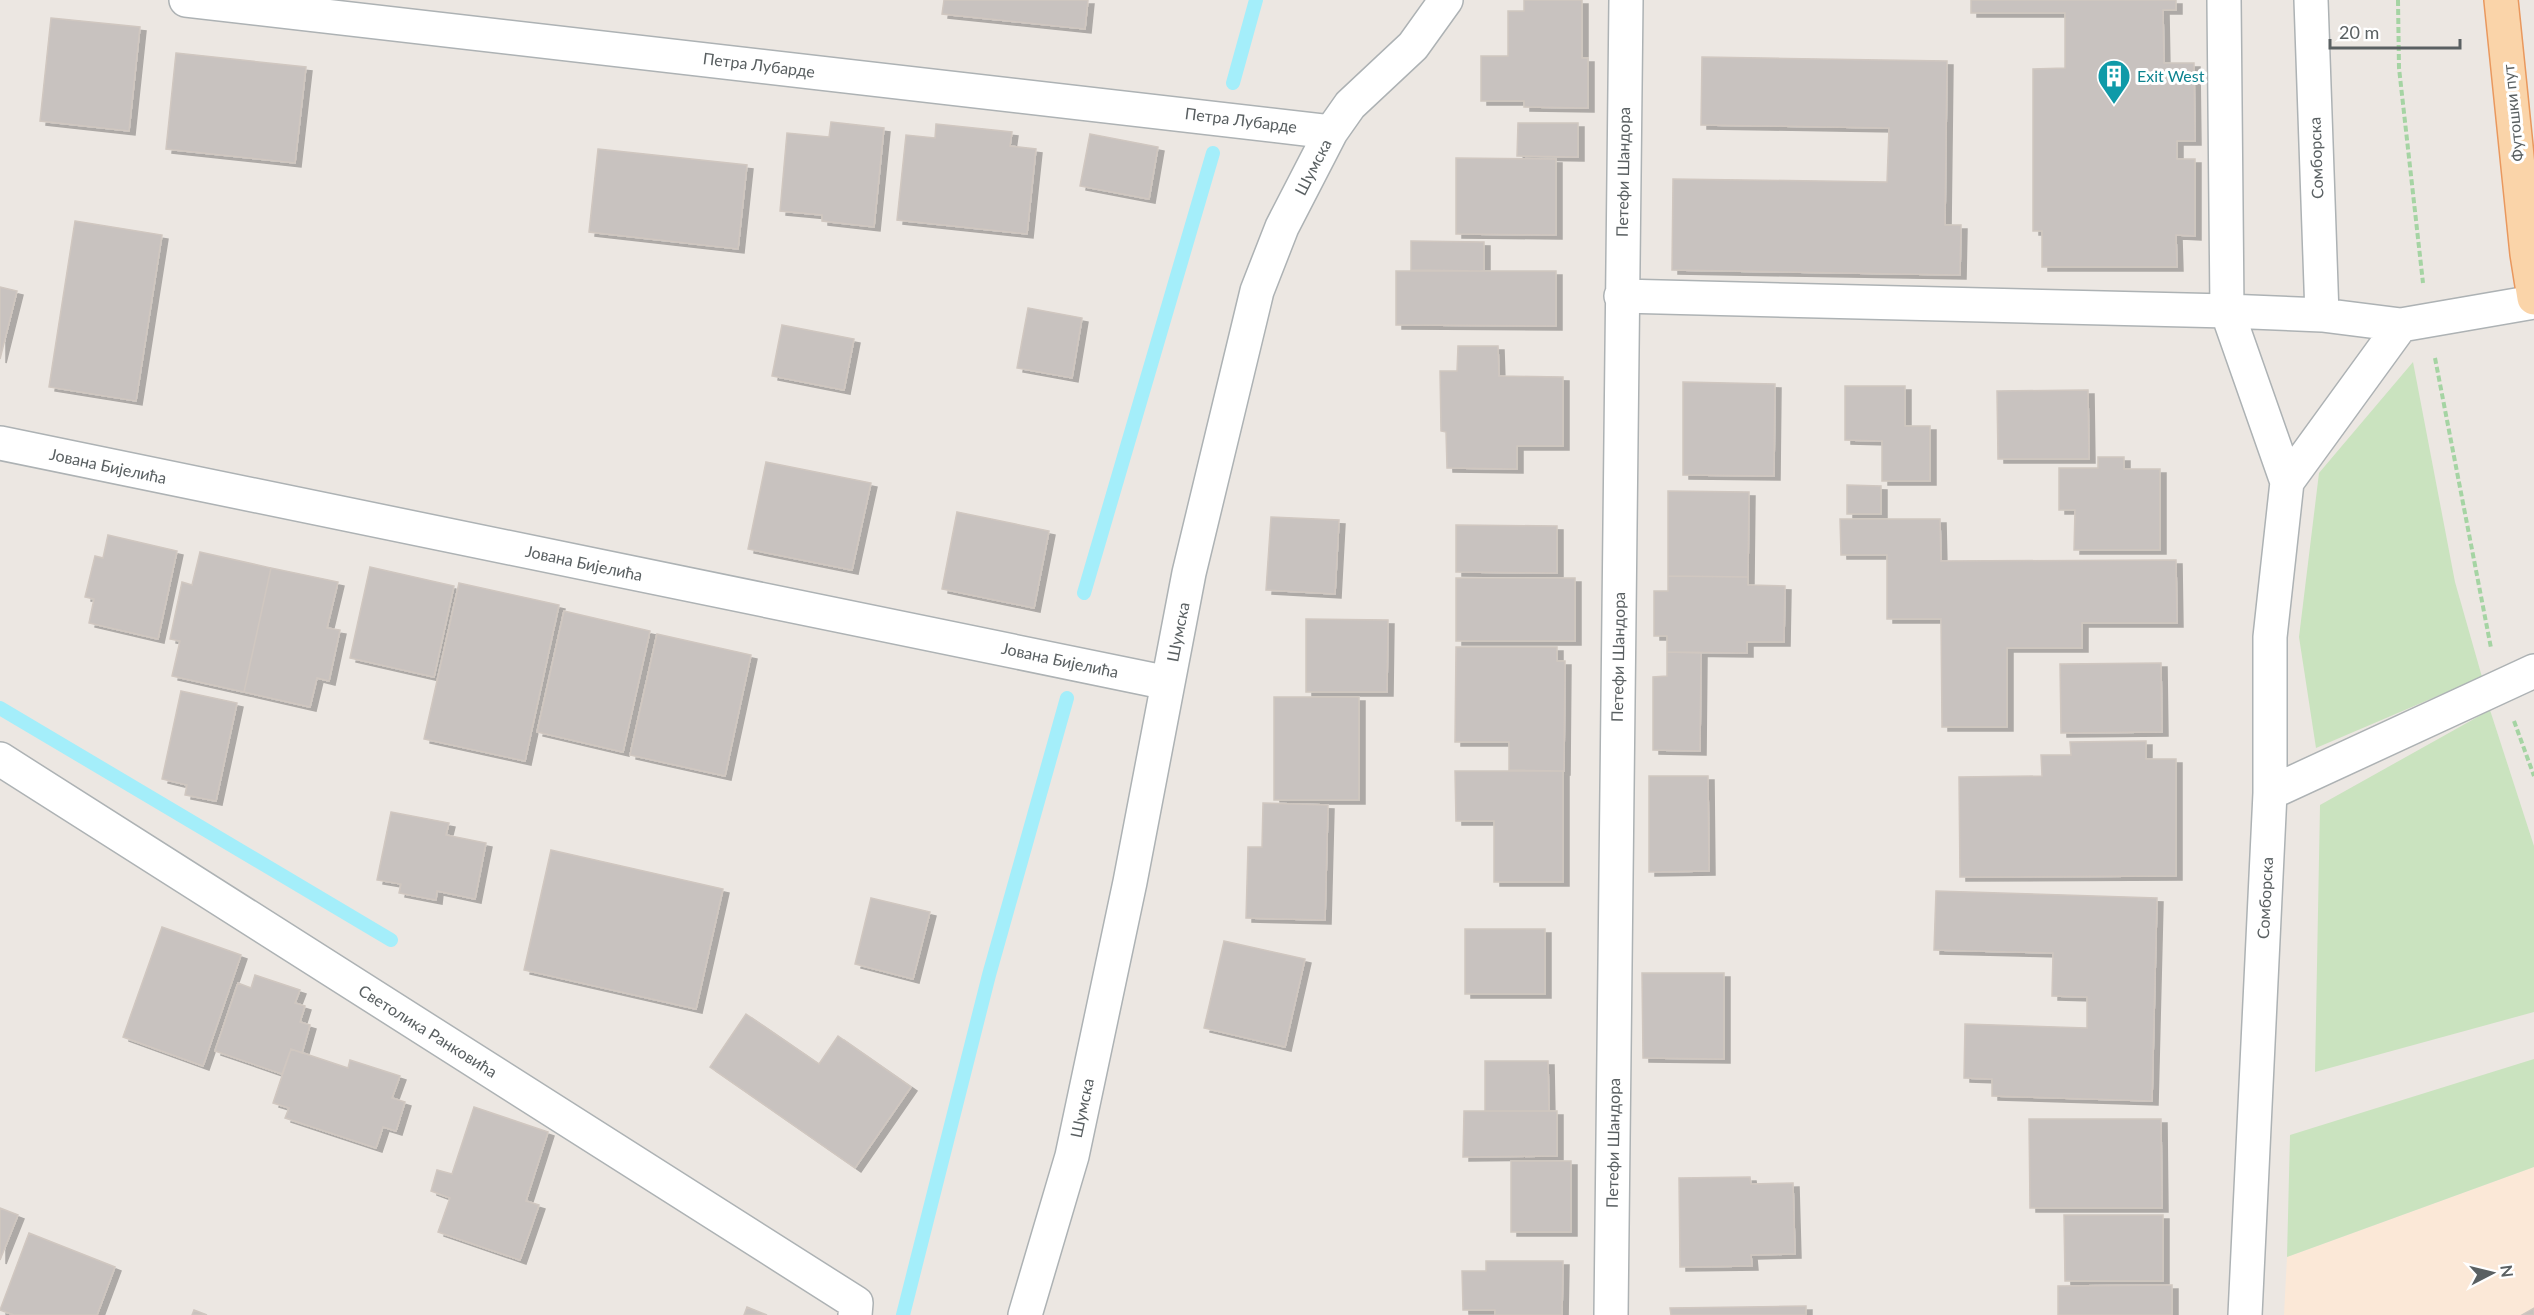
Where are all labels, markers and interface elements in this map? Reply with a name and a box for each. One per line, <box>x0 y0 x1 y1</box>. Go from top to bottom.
scale bar <box>2330 12 2460 50</box>
text: 20 m <box>2339 21 2379 43</box>
street label: Петра Лубарде <box>702 48 816 81</box>
building icon: Exit West <box>2096 58 2132 105</box>
street label: Футошки пут <box>2498 63 2527 163</box>
place label: Exit West <box>2137 66 2205 85</box>
street label: Петра Лубарде <box>1184 103 1298 136</box>
street label: Петефи Шандора <box>1612 107 1633 237</box>
street label: Сомборска <box>2305 117 2326 199</box>
street label: Шумска <box>1290 136 1335 198</box>
street label: Јована Бијелића <box>48 444 168 487</box>
street label: Јована Бијелића <box>524 541 644 584</box>
street label: Петефи Шандора <box>1607 592 1628 722</box>
street label: Шумска <box>1162 600 1193 663</box>
street label: Јована Бијелића <box>1000 638 1120 681</box>
street label: Сомборска <box>2253 856 2276 939</box>
street label: Светолика Ранковића <box>355 980 501 1081</box>
street label: Шумска <box>1066 1076 1097 1139</box>
street label: Петефи Шандора <box>1602 1078 1623 1208</box>
north arrow <box>2462 1243 2522 1303</box>
text: N <box>2497 1264 2518 1278</box>

